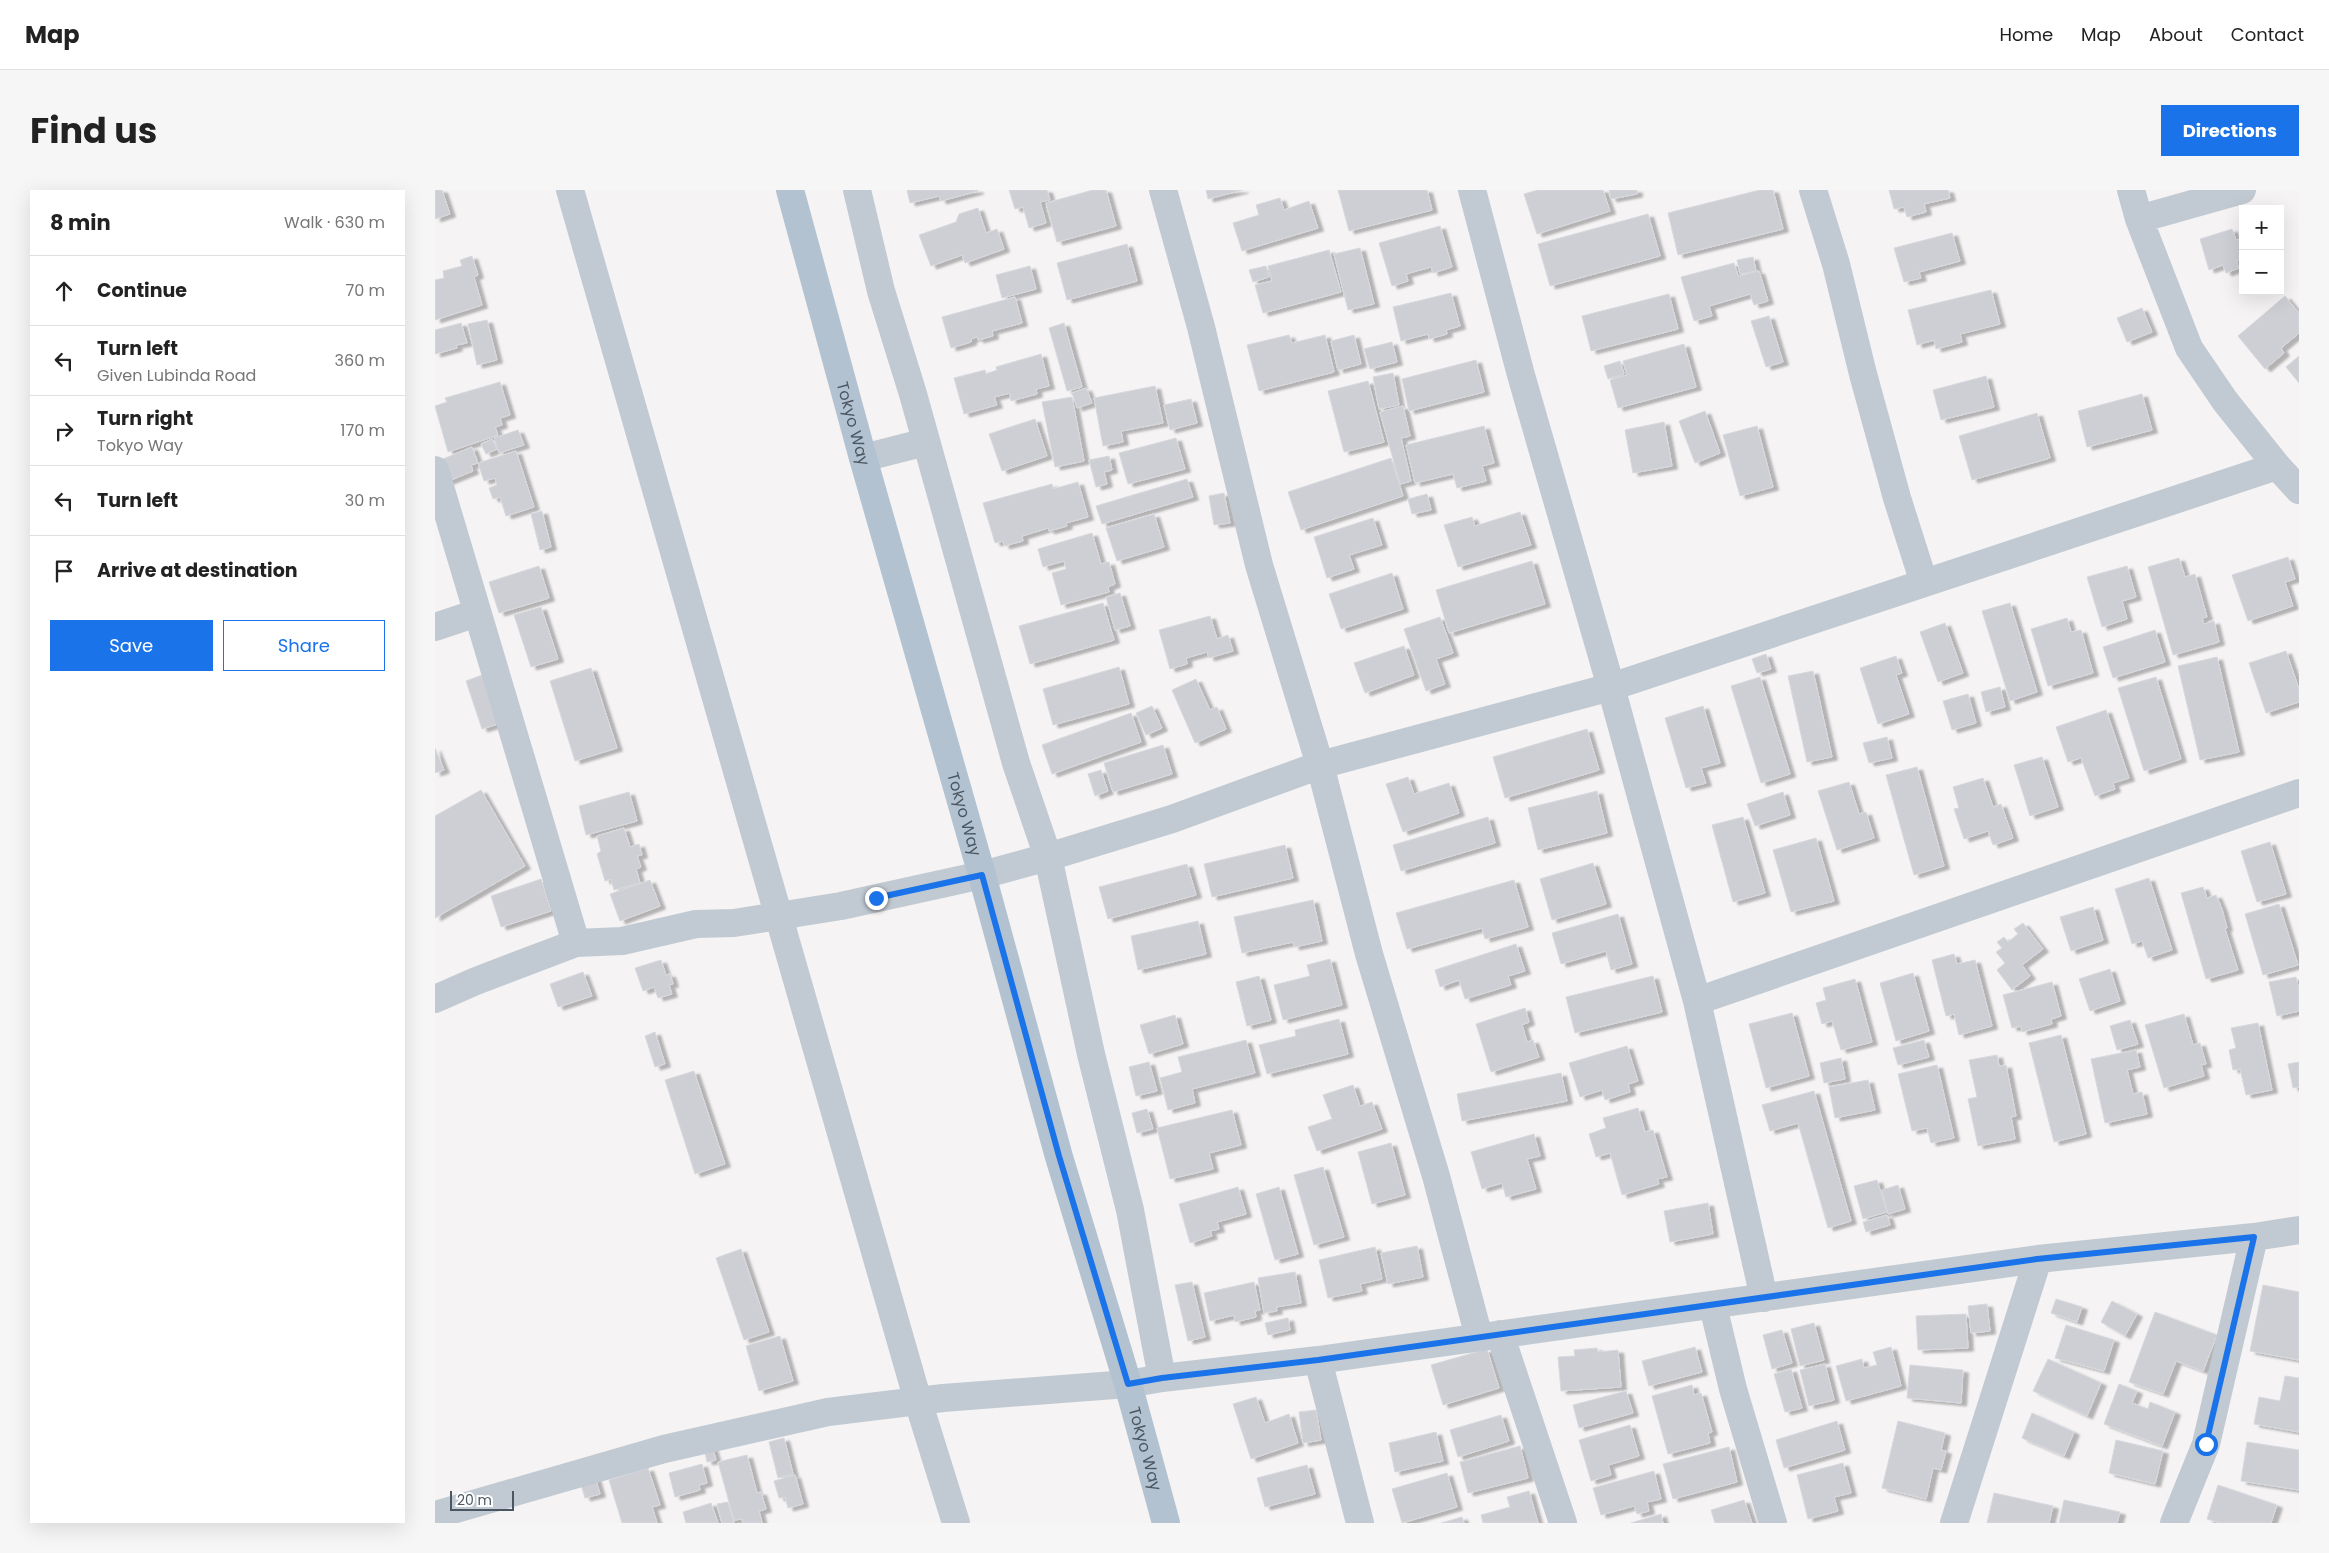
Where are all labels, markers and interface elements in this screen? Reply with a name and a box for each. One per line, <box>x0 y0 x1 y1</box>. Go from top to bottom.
text: Map <box>25 18 80 51</box>
text: Home <box>1999 22 2053 47</box>
text: Map <box>2081 22 2121 47</box>
text: About <box>2149 22 2203 47</box>
text: Contact <box>2231 22 2304 47</box>
button: Directions <box>2161 105 2299 156</box>
text: Find us <box>30 106 157 155</box>
map controls <box>2239 205 2284 295</box>
button: + <box>2239 205 2284 250</box>
text: 8 min <box>50 208 111 237</box>
text: Walk · 630 m <box>284 211 385 234</box>
button: − <box>2239 250 2284 295</box>
icon: ahead <box>50 277 78 305</box>
text: Continue <box>97 277 187 304</box>
text: 70 m <box>345 279 385 302</box>
text: Turn left <box>97 335 178 362</box>
icon: left <box>50 347 78 375</box>
text: 360 m <box>335 349 385 372</box>
text: Given Lubinda Road <box>97 364 256 387</box>
street label: Tokyo Way <box>831 379 876 468</box>
text: Turn right <box>97 405 193 432</box>
icon: right <box>50 417 78 445</box>
text: 170 m <box>340 419 385 442</box>
text: Tokyo Way <box>97 434 183 457</box>
icon: left <box>50 487 78 515</box>
text: Turn left <box>97 487 178 514</box>
text: 30 m <box>345 489 385 512</box>
icon: arrive <box>50 557 78 585</box>
text: Arrive at destination <box>97 557 298 584</box>
button: Save <box>50 620 213 671</box>
button: Share <box>223 620 385 671</box>
street label: Tokyo Way <box>941 770 987 859</box>
route end <box>865 887 888 910</box>
street label: Tokyo Way <box>1123 1404 1168 1493</box>
route start <box>2195 1433 2218 1456</box>
scale bar <box>450 1488 514 1511</box>
text: 20 m <box>457 1490 492 1510</box>

